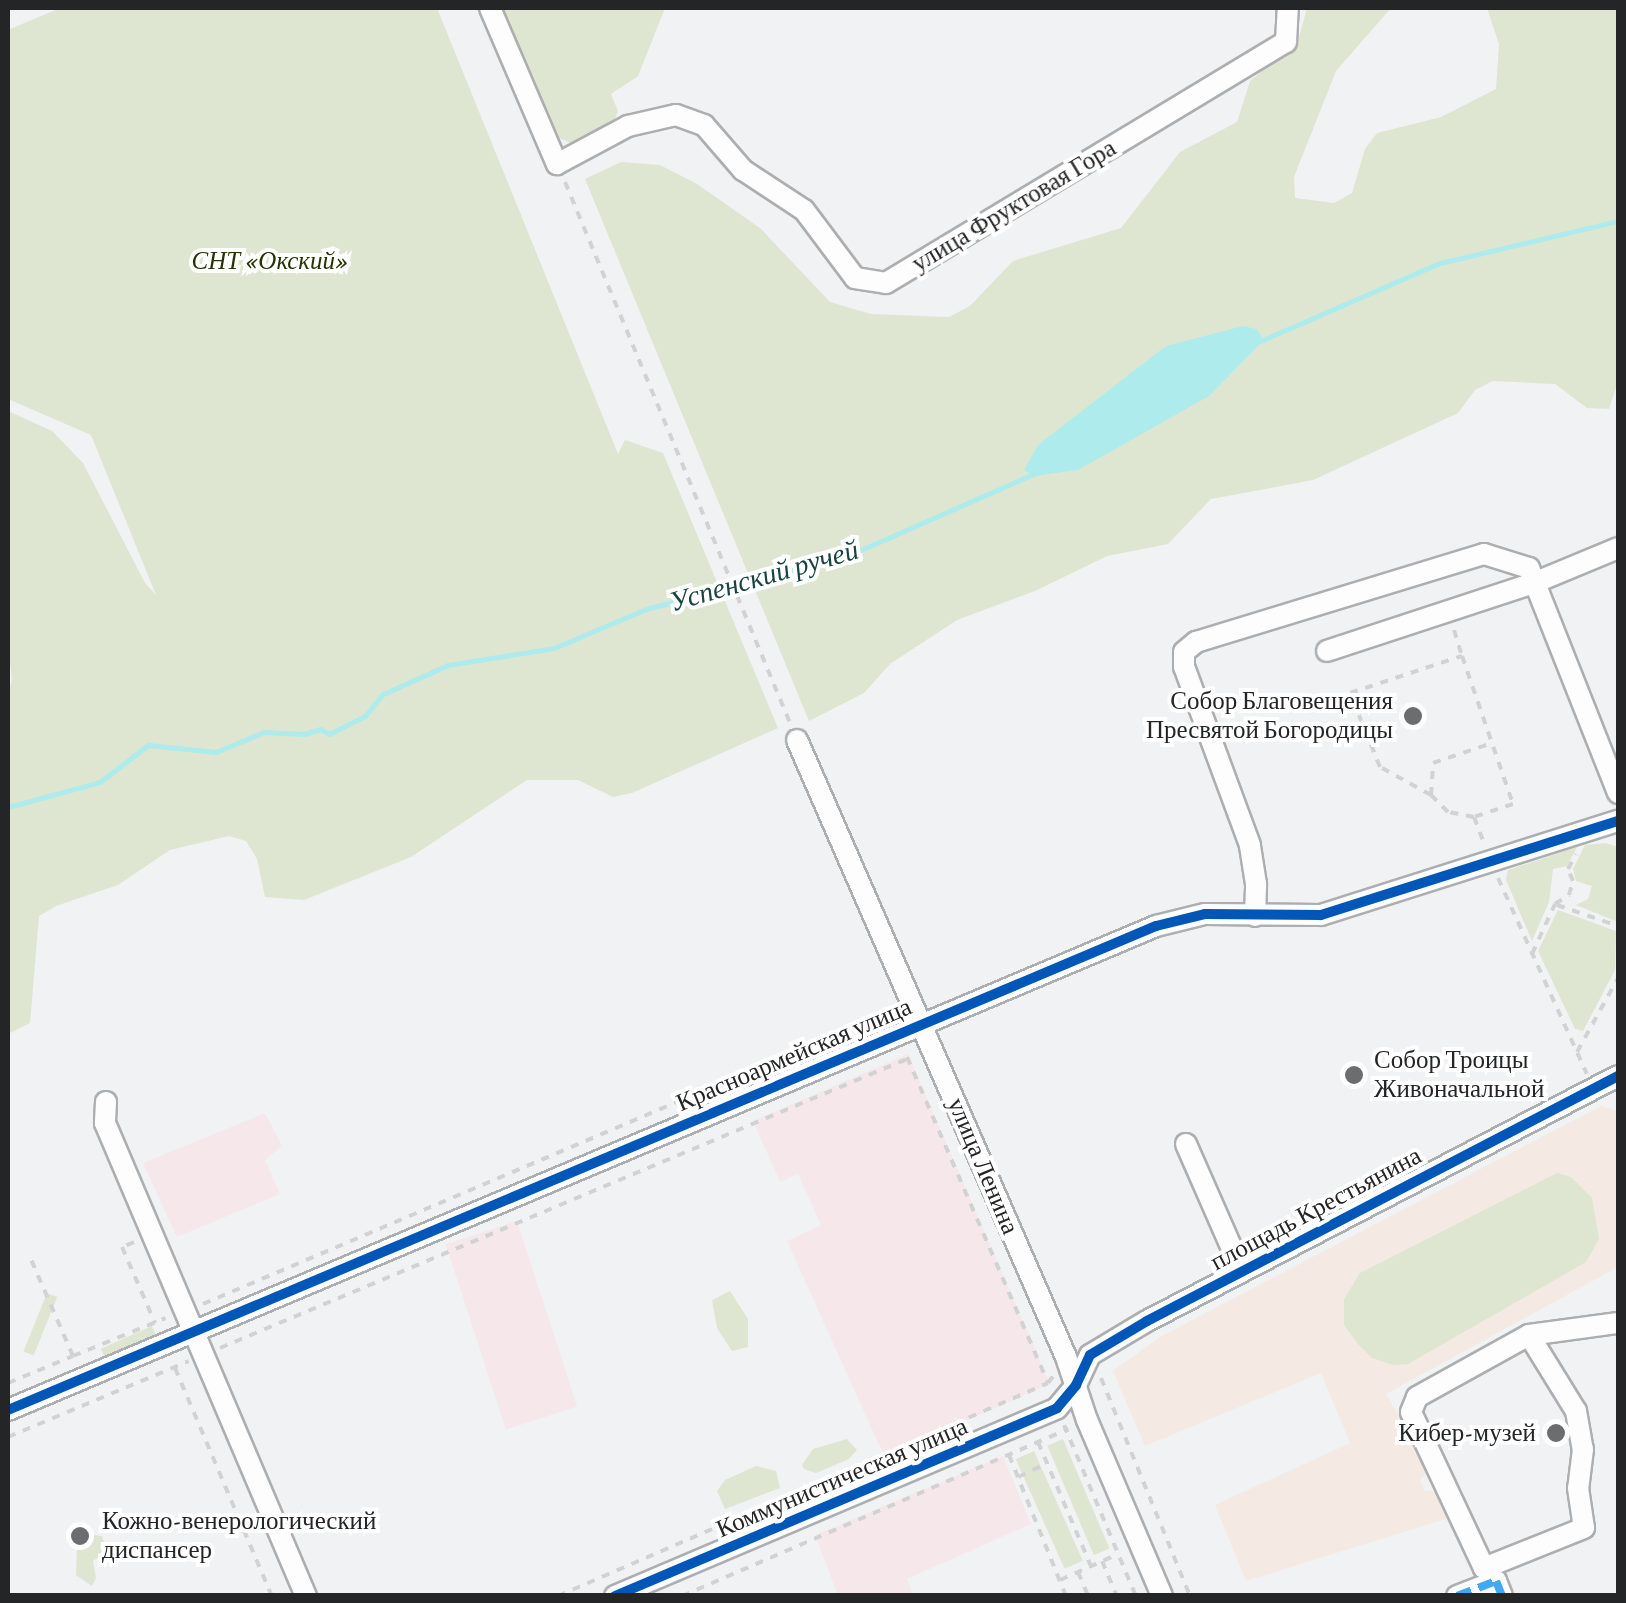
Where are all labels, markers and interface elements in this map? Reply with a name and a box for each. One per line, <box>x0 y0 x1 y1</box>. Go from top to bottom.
street label: улица Фруктовая Гора <box>906 133 1122 279</box>
park label: СНТ «Окский» <box>191 246 349 276</box>
water label: Успенский ручей <box>666 533 862 619</box>
place label: Собор Благовещения Пресвятой Богородицы <box>1146 687 1393 746</box>
marker: Собор Благовещения Пресвятой Богородицы <box>1402 705 1424 727</box>
street label: Красноармейская улица <box>672 992 916 1118</box>
place label: Собор Троицы Живоначальной <box>1374 1046 1544 1105</box>
marker: Собор Троицы Живоначальной <box>1343 1064 1365 1086</box>
street label: улица Ленина <box>941 1093 1025 1239</box>
street label: площадь Крестьянина <box>1205 1141 1427 1277</box>
street label: Коммунистическая улица <box>712 1411 972 1545</box>
place label: Кибер-музей <box>1398 1418 1536 1448</box>
marker: Кибер-музей <box>1545 1422 1567 1444</box>
place label: Кожно-венерологический диспансер <box>102 1507 376 1566</box>
marker: Кожно-венерологический диспансер <box>67 1523 93 1549</box>

